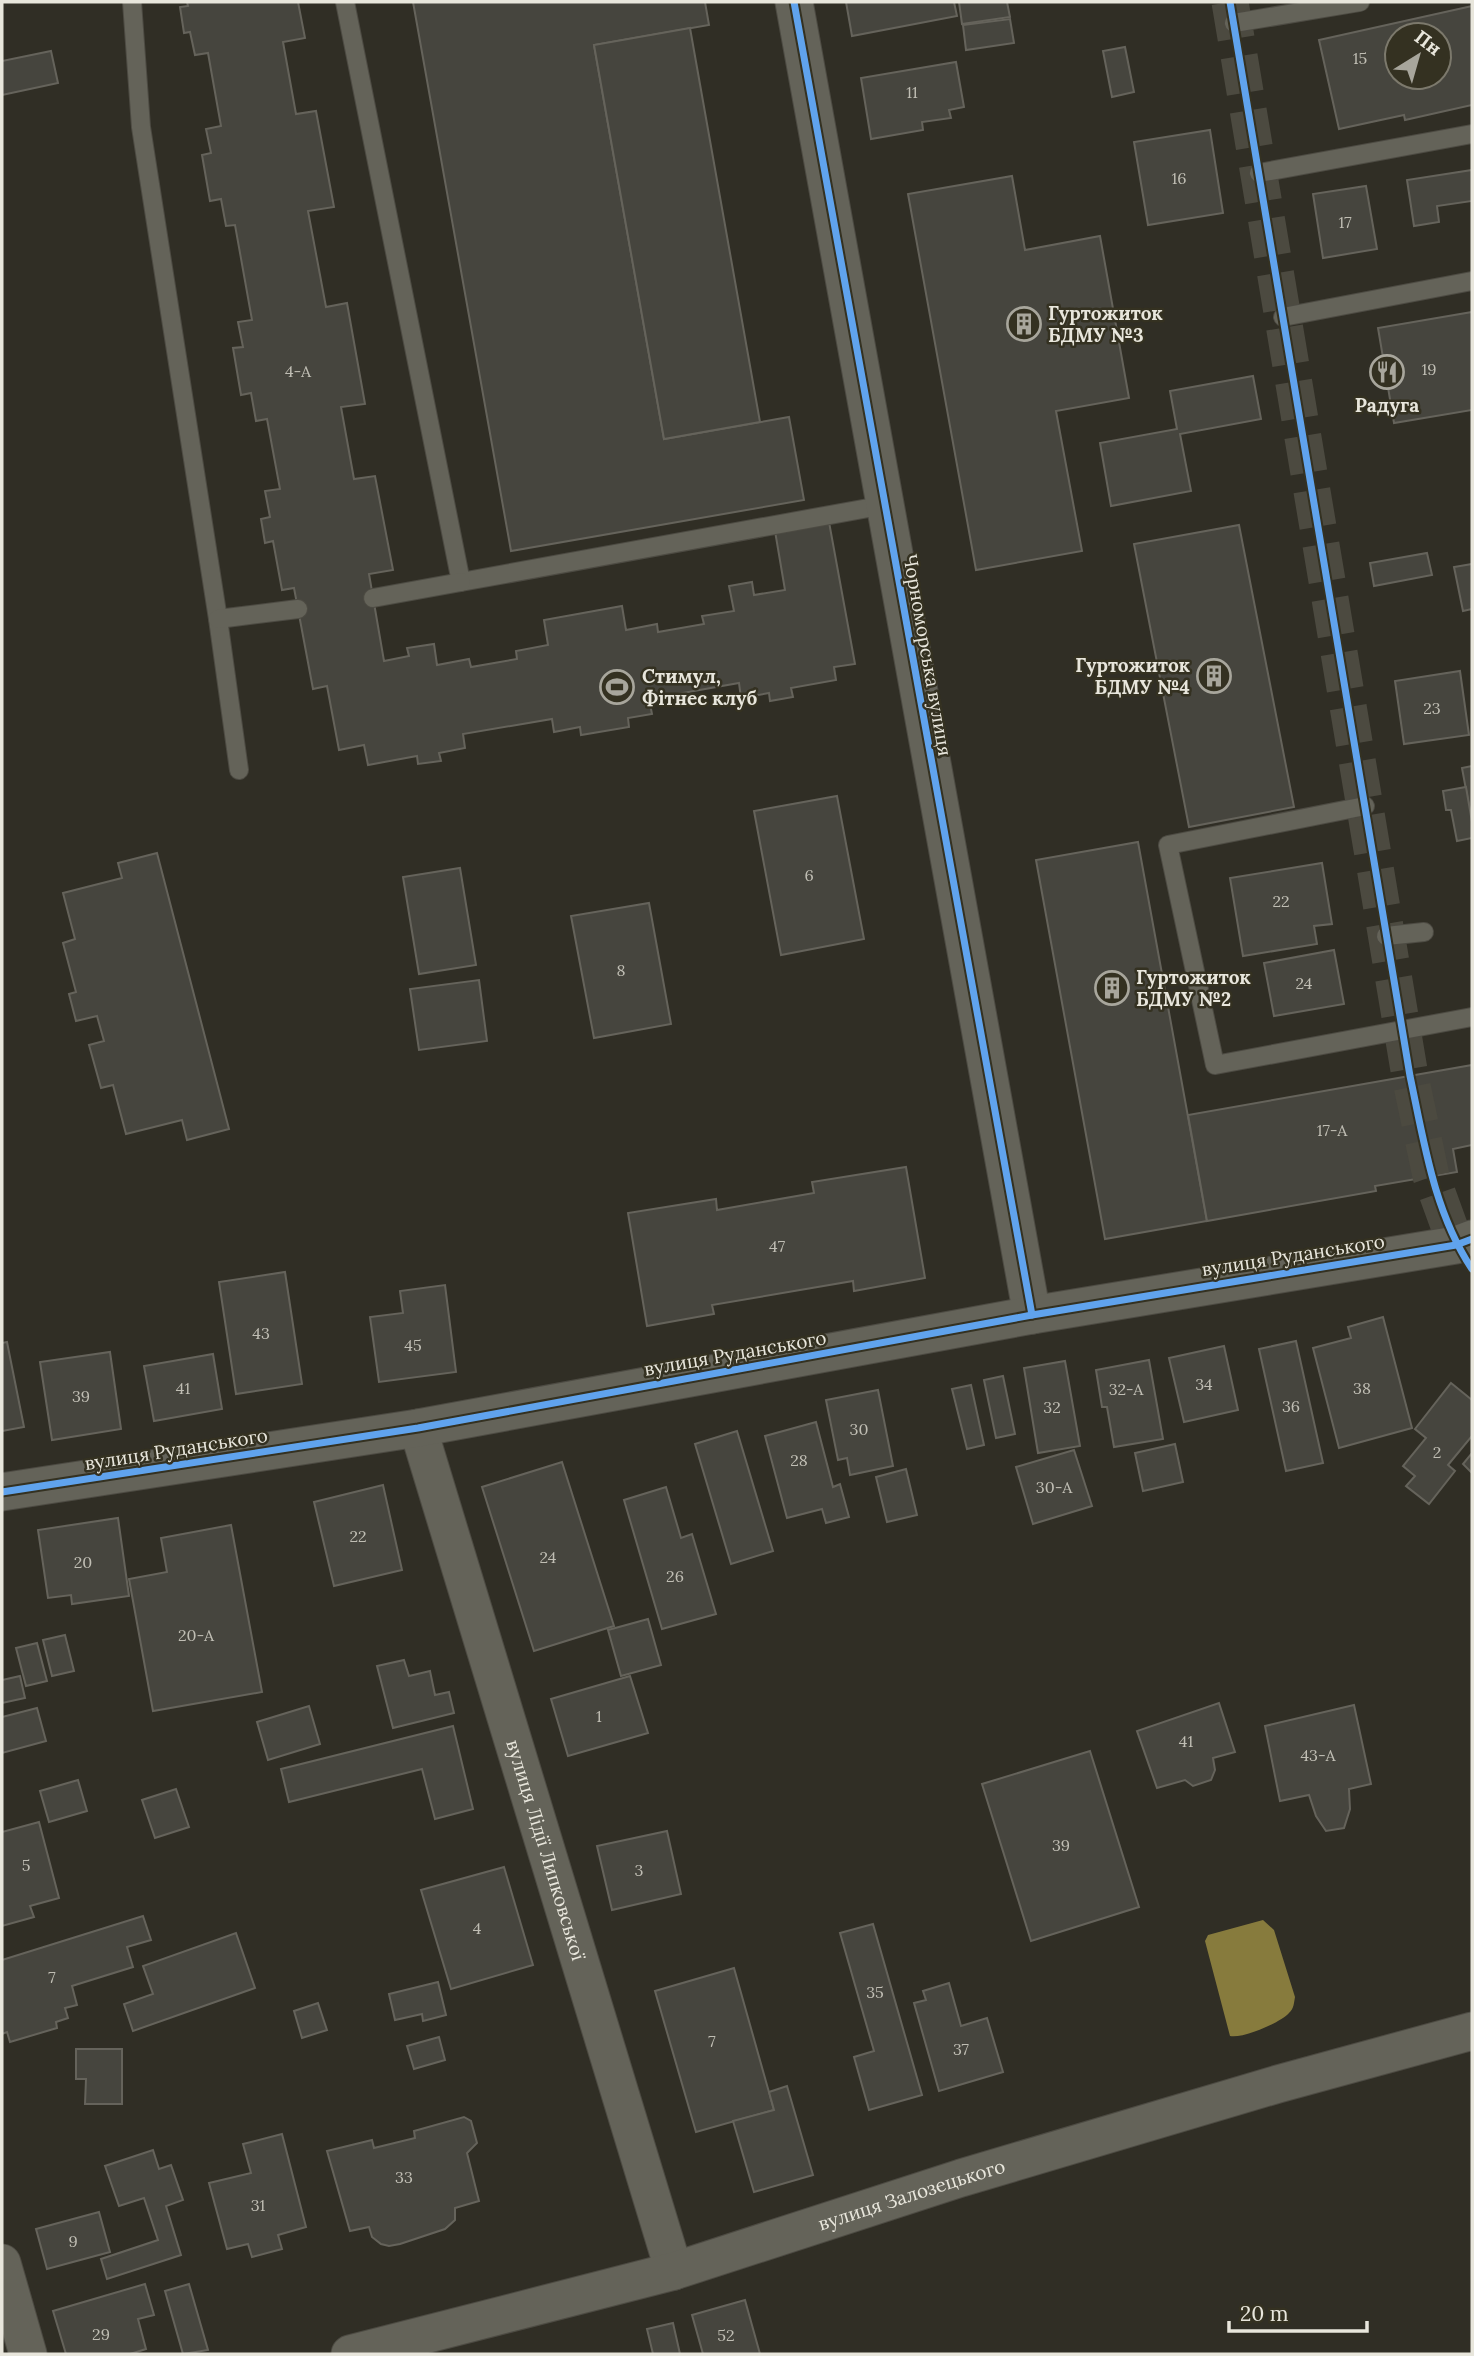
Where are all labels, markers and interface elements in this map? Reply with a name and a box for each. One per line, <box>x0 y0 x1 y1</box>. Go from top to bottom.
north arrow <box>1383 21 1453 91</box>
text: Пн <box>1410 25 1446 60</box>
house number: 15 <box>1353 48 1367 68</box>
house number: 11 <box>906 82 918 102</box>
house number: 16 <box>1171 168 1187 188</box>
house number: 17 <box>1338 212 1352 232</box>
place label: Гуртожиток БДМУ №3 <box>1048 301 1163 347</box>
building icon: Гуртожиток БДМУ №3 <box>1005 305 1043 343</box>
restaurant icon: Радуга <box>1368 353 1406 391</box>
house number: 19 <box>1421 359 1437 379</box>
house number: 4-А <box>285 361 312 381</box>
place label: Радуга <box>1355 393 1419 417</box>
street label: Чорноморська вулиця <box>898 552 958 758</box>
place label: Гуртожиток БДМУ №4 <box>1075 653 1190 699</box>
building icon: Гуртожиток БДМУ №4 <box>1195 657 1233 695</box>
place label: Стимул, Фітнес клуб <box>642 664 758 710</box>
sports icon: Стимул, Фітнес клуб <box>598 668 636 706</box>
house number: 23 <box>1423 698 1441 718</box>
house number: 6 <box>804 865 814 885</box>
house number: 22 <box>1272 891 1290 911</box>
house number: 8 <box>617 960 626 980</box>
place label: Гуртожиток БДМУ №2 <box>1136 965 1251 1011</box>
building icon: Гуртожиток БДМУ №2 <box>1093 969 1131 1007</box>
house number: 24 <box>1296 973 1313 993</box>
house number: 17-А <box>1317 1120 1348 1140</box>
street label: вулиця Руданського <box>1200 1229 1386 1281</box>
house number: 47 <box>769 1236 786 1256</box>
house number: 43 <box>252 1323 270 1343</box>
street label: вулиця Руданського <box>642 1325 828 1381</box>
house number: 45 <box>404 1335 422 1355</box>
house number: 34 <box>1195 1374 1213 1394</box>
house number: 41 <box>176 1378 190 1398</box>
house number: 38 <box>1353 1378 1371 1398</box>
house number: 32-А <box>1109 1379 1144 1399</box>
house number: 39 <box>72 1386 90 1406</box>
house number: 36 <box>1282 1396 1300 1416</box>
house number: 32 <box>1043 1397 1061 1417</box>
house number: 30 <box>850 1419 868 1439</box>
street label: вулиця Руданського <box>83 1423 269 1475</box>
house number: 2 <box>1433 1442 1441 1462</box>
house number: 28 <box>790 1450 808 1470</box>
house number: 30-А <box>1036 1477 1073 1497</box>
house number: 22 <box>349 1526 367 1546</box>
house number: 24 <box>540 1547 557 1567</box>
house number: 20 <box>74 1552 92 1572</box>
house number: 26 <box>666 1566 684 1586</box>
house number: 20-А <box>178 1625 215 1645</box>
house number: 1 <box>596 1706 602 1726</box>
house number: 41 <box>1179 1731 1193 1751</box>
street label: вулиця Лідії Липковської <box>501 1737 591 1964</box>
house number: 43-А <box>1300 1745 1337 1765</box>
house number: 39 <box>1052 1835 1070 1855</box>
house number: 5 <box>22 1855 30 1875</box>
house number: 3 <box>635 1860 644 1880</box>
house number: 4 <box>473 1918 482 1938</box>
house number: 7 <box>48 1967 56 1987</box>
house number: 35 <box>866 1982 884 2002</box>
house number: 7 <box>708 2031 716 2051</box>
house number: 37 <box>953 2039 970 2059</box>
street label: вулиця Залозецького <box>815 2154 1008 2236</box>
house number: 33 <box>395 2167 413 2187</box>
house number: 31 <box>251 2195 266 2215</box>
house number: 9 <box>68 2231 78 2251</box>
scale bar <box>1229 2290 1367 2334</box>
text: 20 m <box>1240 2300 1289 2327</box>
house number: 29 <box>92 2324 110 2344</box>
house number: 52 <box>717 2325 735 2345</box>

